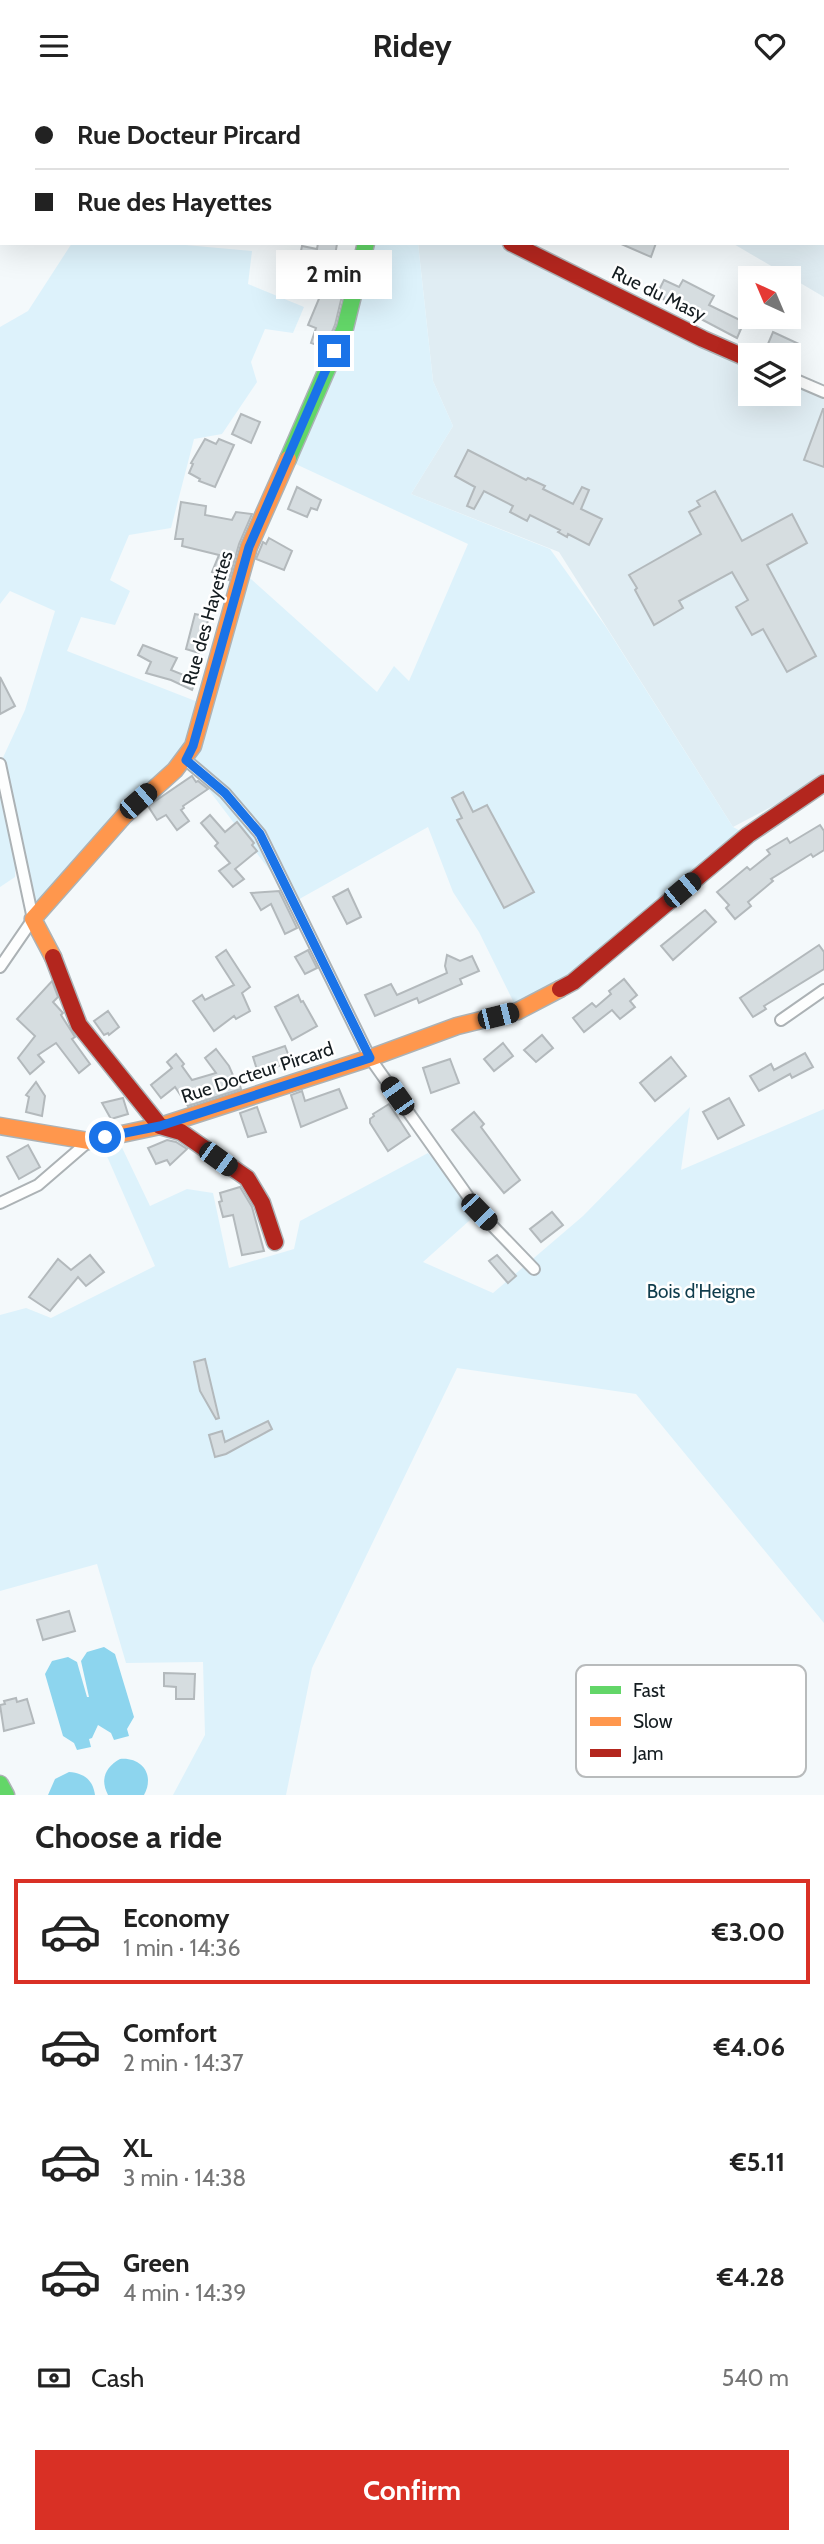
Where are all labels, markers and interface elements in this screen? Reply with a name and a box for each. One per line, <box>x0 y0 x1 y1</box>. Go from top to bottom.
text: Ridey <box>372 26 452 65</box>
icon: menu <box>35 27 73 65</box>
icon: heart <box>751 27 789 65</box>
text: Rue Docteur Pircard <box>77 119 301 151</box>
text: Rue des Hayettes <box>77 186 272 218</box>
callout: 2 min <box>276 250 392 299</box>
text: 2 min <box>306 260 362 288</box>
street label: Rue du Masy <box>608 261 710 326</box>
north arrow <box>738 266 802 329</box>
map controls <box>738 266 801 406</box>
route end <box>318 335 350 367</box>
button: layers <box>738 343 801 406</box>
street label: Rue des Hayettes <box>177 548 238 688</box>
car <box>116 779 161 823</box>
car <box>660 868 705 912</box>
car <box>476 1001 521 1031</box>
street label: Rue Docteur Pircard <box>178 1037 336 1108</box>
car <box>377 1073 418 1119</box>
route start <box>89 1121 121 1153</box>
car <box>195 1138 242 1180</box>
car <box>457 1190 502 1234</box>
park label: Bois d'Heigne <box>647 1280 756 1303</box>
legend <box>576 1665 806 1777</box>
text: Fast <box>633 1679 666 1702</box>
text: Slow <box>633 1710 673 1733</box>
text: Jam <box>632 1742 663 1765</box>
text: Choose a ride <box>35 1817 222 1856</box>
icon: car <box>39 1900 102 1963</box>
text: Economy <box>123 1902 229 1934</box>
text: €3.00 <box>712 1916 785 1948</box>
text: 1 min · 14:36 <box>123 1934 240 1962</box>
icon: car <box>39 2015 102 2078</box>
text: Comfort <box>123 2017 217 2049</box>
text: €4.06 <box>714 2031 785 2063</box>
text: 2 min · 14:37 <box>123 2049 244 2077</box>
icon: car <box>39 2130 102 2193</box>
text: XL <box>123 2132 152 2164</box>
text: €5.11 <box>730 2146 785 2178</box>
text: 3 min · 14:38 <box>123 2164 246 2192</box>
icon: car <box>39 2245 102 2308</box>
text: Green <box>123 2247 190 2279</box>
text: €4.28 <box>717 2261 785 2293</box>
text: 4 min · 14:39 <box>123 2279 246 2307</box>
icon: cash <box>35 2359 73 2397</box>
text: Cash <box>91 2362 144 2394</box>
text: 540 m <box>722 2364 789 2392</box>
button: Confirm <box>35 2450 789 2530</box>

